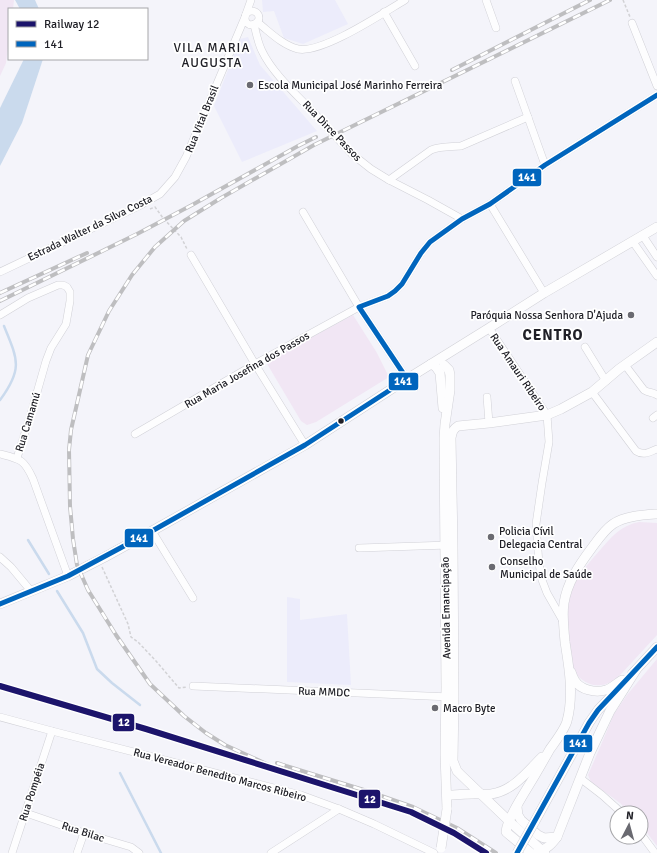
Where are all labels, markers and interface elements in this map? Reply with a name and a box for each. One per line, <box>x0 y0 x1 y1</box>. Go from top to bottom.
legend <box>8 8 148 60</box>
text: Railway 12 <box>44 17 100 32</box>
text: 141 <box>44 37 63 52</box>
district label: VILA MARIA AUGUSTA <box>174 40 250 71</box>
place label: Escola Municipal José Marinho Ferreira <box>258 79 443 92</box>
marker: Escola Municipal José Marinho Ferreira <box>245 80 255 90</box>
street label: Rua Vital Brasil <box>183 83 221 155</box>
street label: Rua Dirce Passos <box>300 98 364 164</box>
line badge: 141 <box>512 168 542 187</box>
text: 141 <box>518 171 536 184</box>
street label: Estrada Walter da Silva Costa <box>26 192 155 264</box>
place label: Paróquia Nossa Senhora D'Ajuda <box>470 309 623 322</box>
marker: Paróquia Nossa Senhora D'Ajuda <box>626 310 636 320</box>
district label: CENTRO <box>523 326 583 344</box>
street label: Rua Maria Josefina dos Passos <box>182 329 312 411</box>
street label: Rua Amauri Ribeiro <box>487 331 549 413</box>
line badge: 141 <box>388 372 419 391</box>
text: 141 <box>394 375 412 388</box>
street label: Rua Camamú <box>13 391 43 453</box>
unlabelled marker <box>336 416 346 426</box>
place label: Policia Cívil Delegacia Central <box>499 525 583 551</box>
line badge: 141 <box>124 528 154 548</box>
text: 141 <box>130 532 148 545</box>
marker: Policia Cívil Delegacia Central <box>486 532 496 542</box>
place label: Conselho Municipal de Saúde <box>500 555 592 581</box>
street label: Avenida Emancipação <box>439 556 453 659</box>
marker: Conselho Municipal de Saúde <box>487 562 497 572</box>
street label: Rua MMDC <box>298 685 351 699</box>
place label: Macro Byte <box>443 702 496 715</box>
marker: Macro Byte <box>430 703 440 713</box>
line badge: 12 <box>112 713 135 732</box>
text: 12 <box>118 716 130 729</box>
line badge: 141 <box>563 734 593 753</box>
text: 141 <box>569 737 587 750</box>
street label: Rua Vereador Benedito Marcos Ribeiro <box>132 746 308 804</box>
street label: Rua Pompéia <box>16 761 48 823</box>
line badge: 12 <box>358 789 381 809</box>
text: 12 <box>364 793 376 806</box>
north arrow <box>609 805 649 845</box>
text: N <box>626 809 634 822</box>
street label: Rua Bilac <box>60 819 106 845</box>

